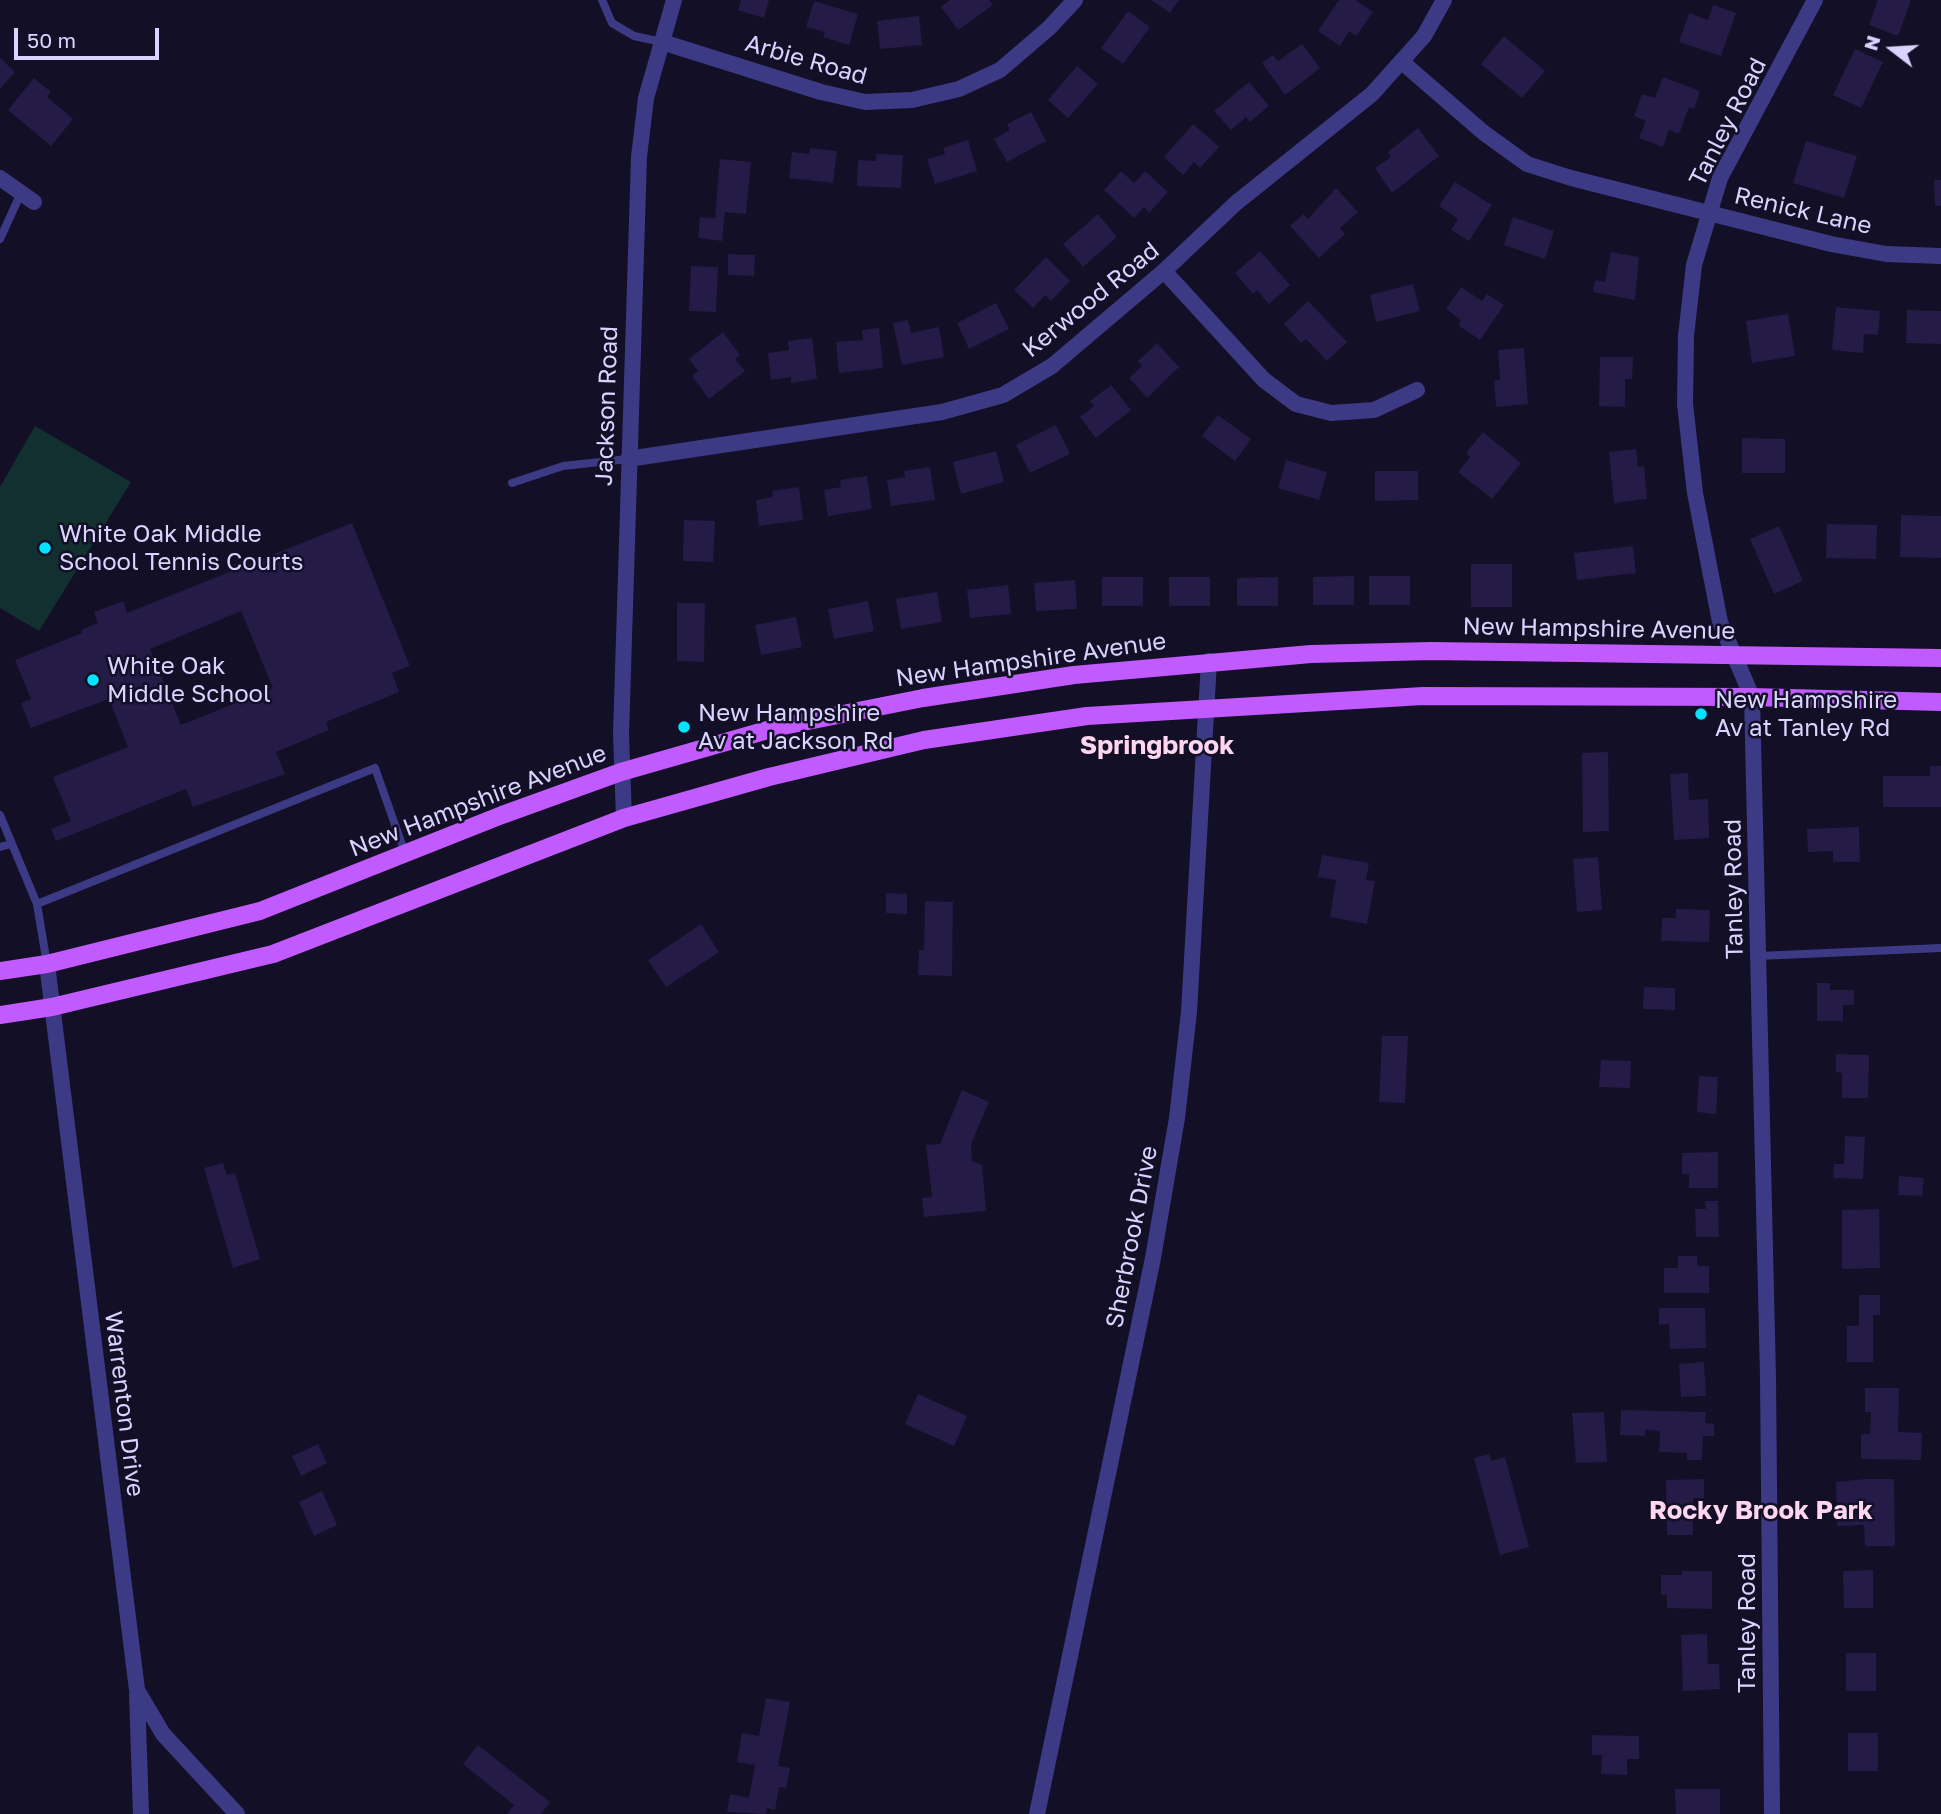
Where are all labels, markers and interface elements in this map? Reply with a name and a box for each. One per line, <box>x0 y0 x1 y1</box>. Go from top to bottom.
scale bar <box>18 14 163 58</box>
north arrow <box>1857 14 1927 84</box>
text: 50 m <box>27 27 76 53</box>
street label: Arbie Road <box>742 29 870 91</box>
text: N <box>1858 32 1885 53</box>
street label: Tanley Road <box>1683 53 1773 191</box>
street label: Renick Lane <box>1732 181 1874 241</box>
street label: Kerwood Road <box>1017 236 1165 364</box>
street label: Jackson Road <box>590 325 624 487</box>
place label: White Oak Middle School Tennis Courts <box>59 520 303 576</box>
marker: White Oak Middle School Tennis Courts <box>37 540 53 556</box>
street label: New Hampshire Avenue <box>1462 612 1736 646</box>
street label: New Hampshire Avenue <box>894 627 1168 693</box>
place label: White Oak Middle School <box>107 652 271 708</box>
marker: White Oak Middle School <box>85 672 101 688</box>
place label: New Hampshire Av at Tanley Rd <box>1715 686 1897 742</box>
place label: New Hampshire Av at Jackson Rd <box>698 699 893 755</box>
marker: New Hampshire Av at Tanley Rd <box>1693 706 1709 722</box>
marker: New Hampshire Av at Jackson Rd <box>676 719 692 735</box>
district label: Springbrook <box>1080 730 1234 762</box>
street label: New Hampshire Avenue <box>345 739 611 863</box>
street label: Tanley Road <box>1718 819 1750 959</box>
street label: Sherbrook Drive <box>1100 1143 1164 1331</box>
street label: Warrenton Drive <box>98 1310 150 1498</box>
district label: Rocky Brook Park <box>1649 1495 1873 1527</box>
street label: Tanley Road <box>1733 1553 1761 1693</box>

